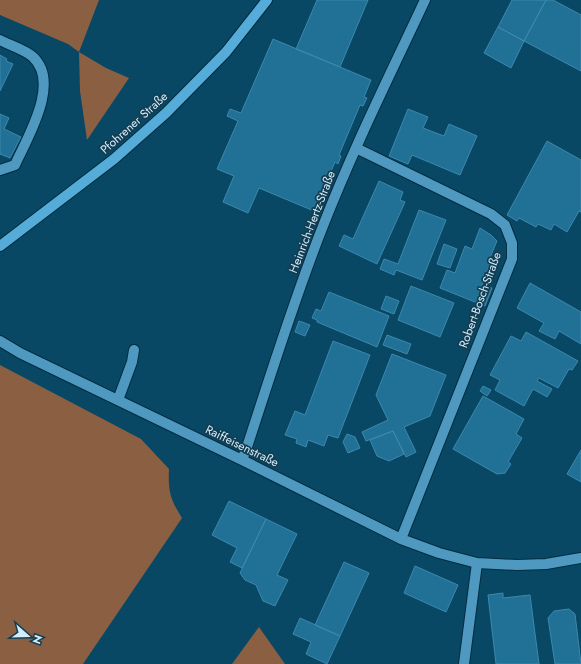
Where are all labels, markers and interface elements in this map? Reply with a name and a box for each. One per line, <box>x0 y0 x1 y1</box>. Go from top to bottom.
street label: Pfohrener Straße <box>96 88 172 158</box>
street label: Heinrich-Hertz-Straße <box>284 168 340 276</box>
street label: Robert-Bosch-Straße <box>454 250 506 350</box>
street label: Raiffeisenstraße <box>202 420 282 472</box>
north arrow <box>8 616 48 656</box>
text: N <box>28 633 46 646</box>

